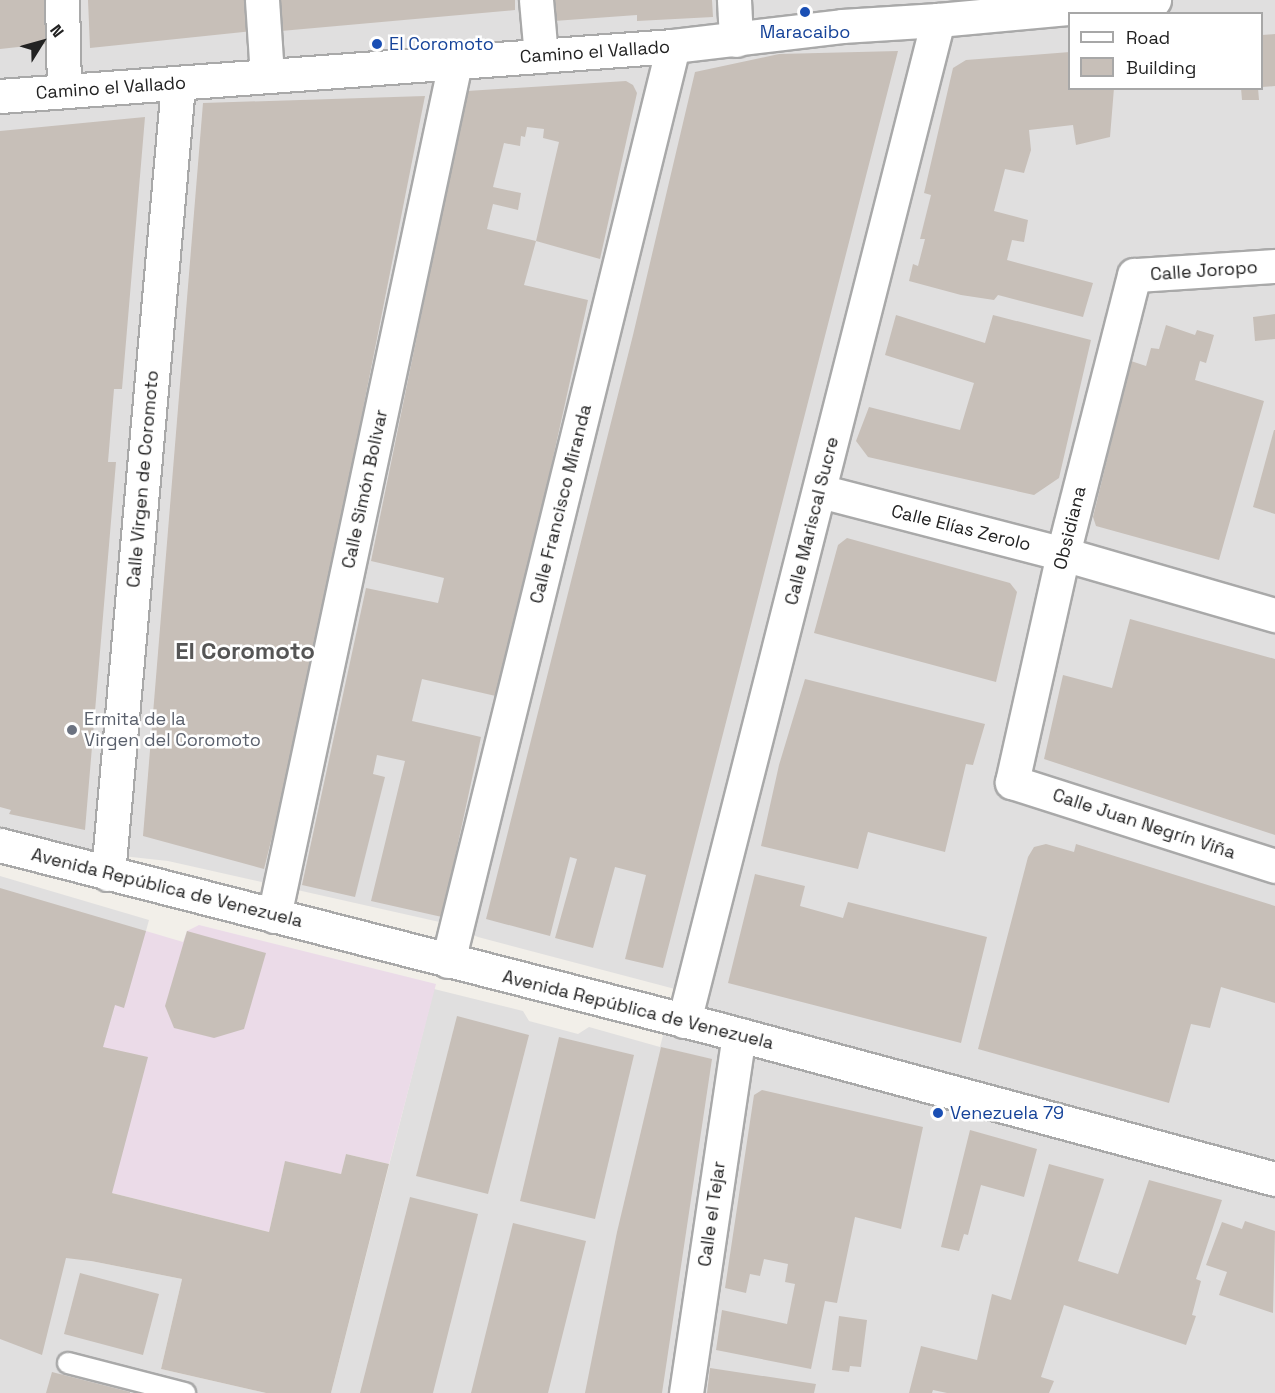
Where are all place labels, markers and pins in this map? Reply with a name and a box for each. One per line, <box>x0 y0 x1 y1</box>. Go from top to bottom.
marker: Maracaibo <box>798 5 812 19</box>
place label: Maracaibo <box>760 21 850 43</box>
place label: El Coromoto <box>389 33 494 55</box>
marker: El Coromoto <box>370 37 384 51</box>
place label: Ermita de la Virgen del Coromoto <box>84 709 261 752</box>
marker: Ermita de la Virgen del Coromoto <box>65 723 79 737</box>
place label: Venezuela 79 <box>950 1102 1064 1124</box>
marker: Venezuela 79 <box>931 1106 945 1120</box>

